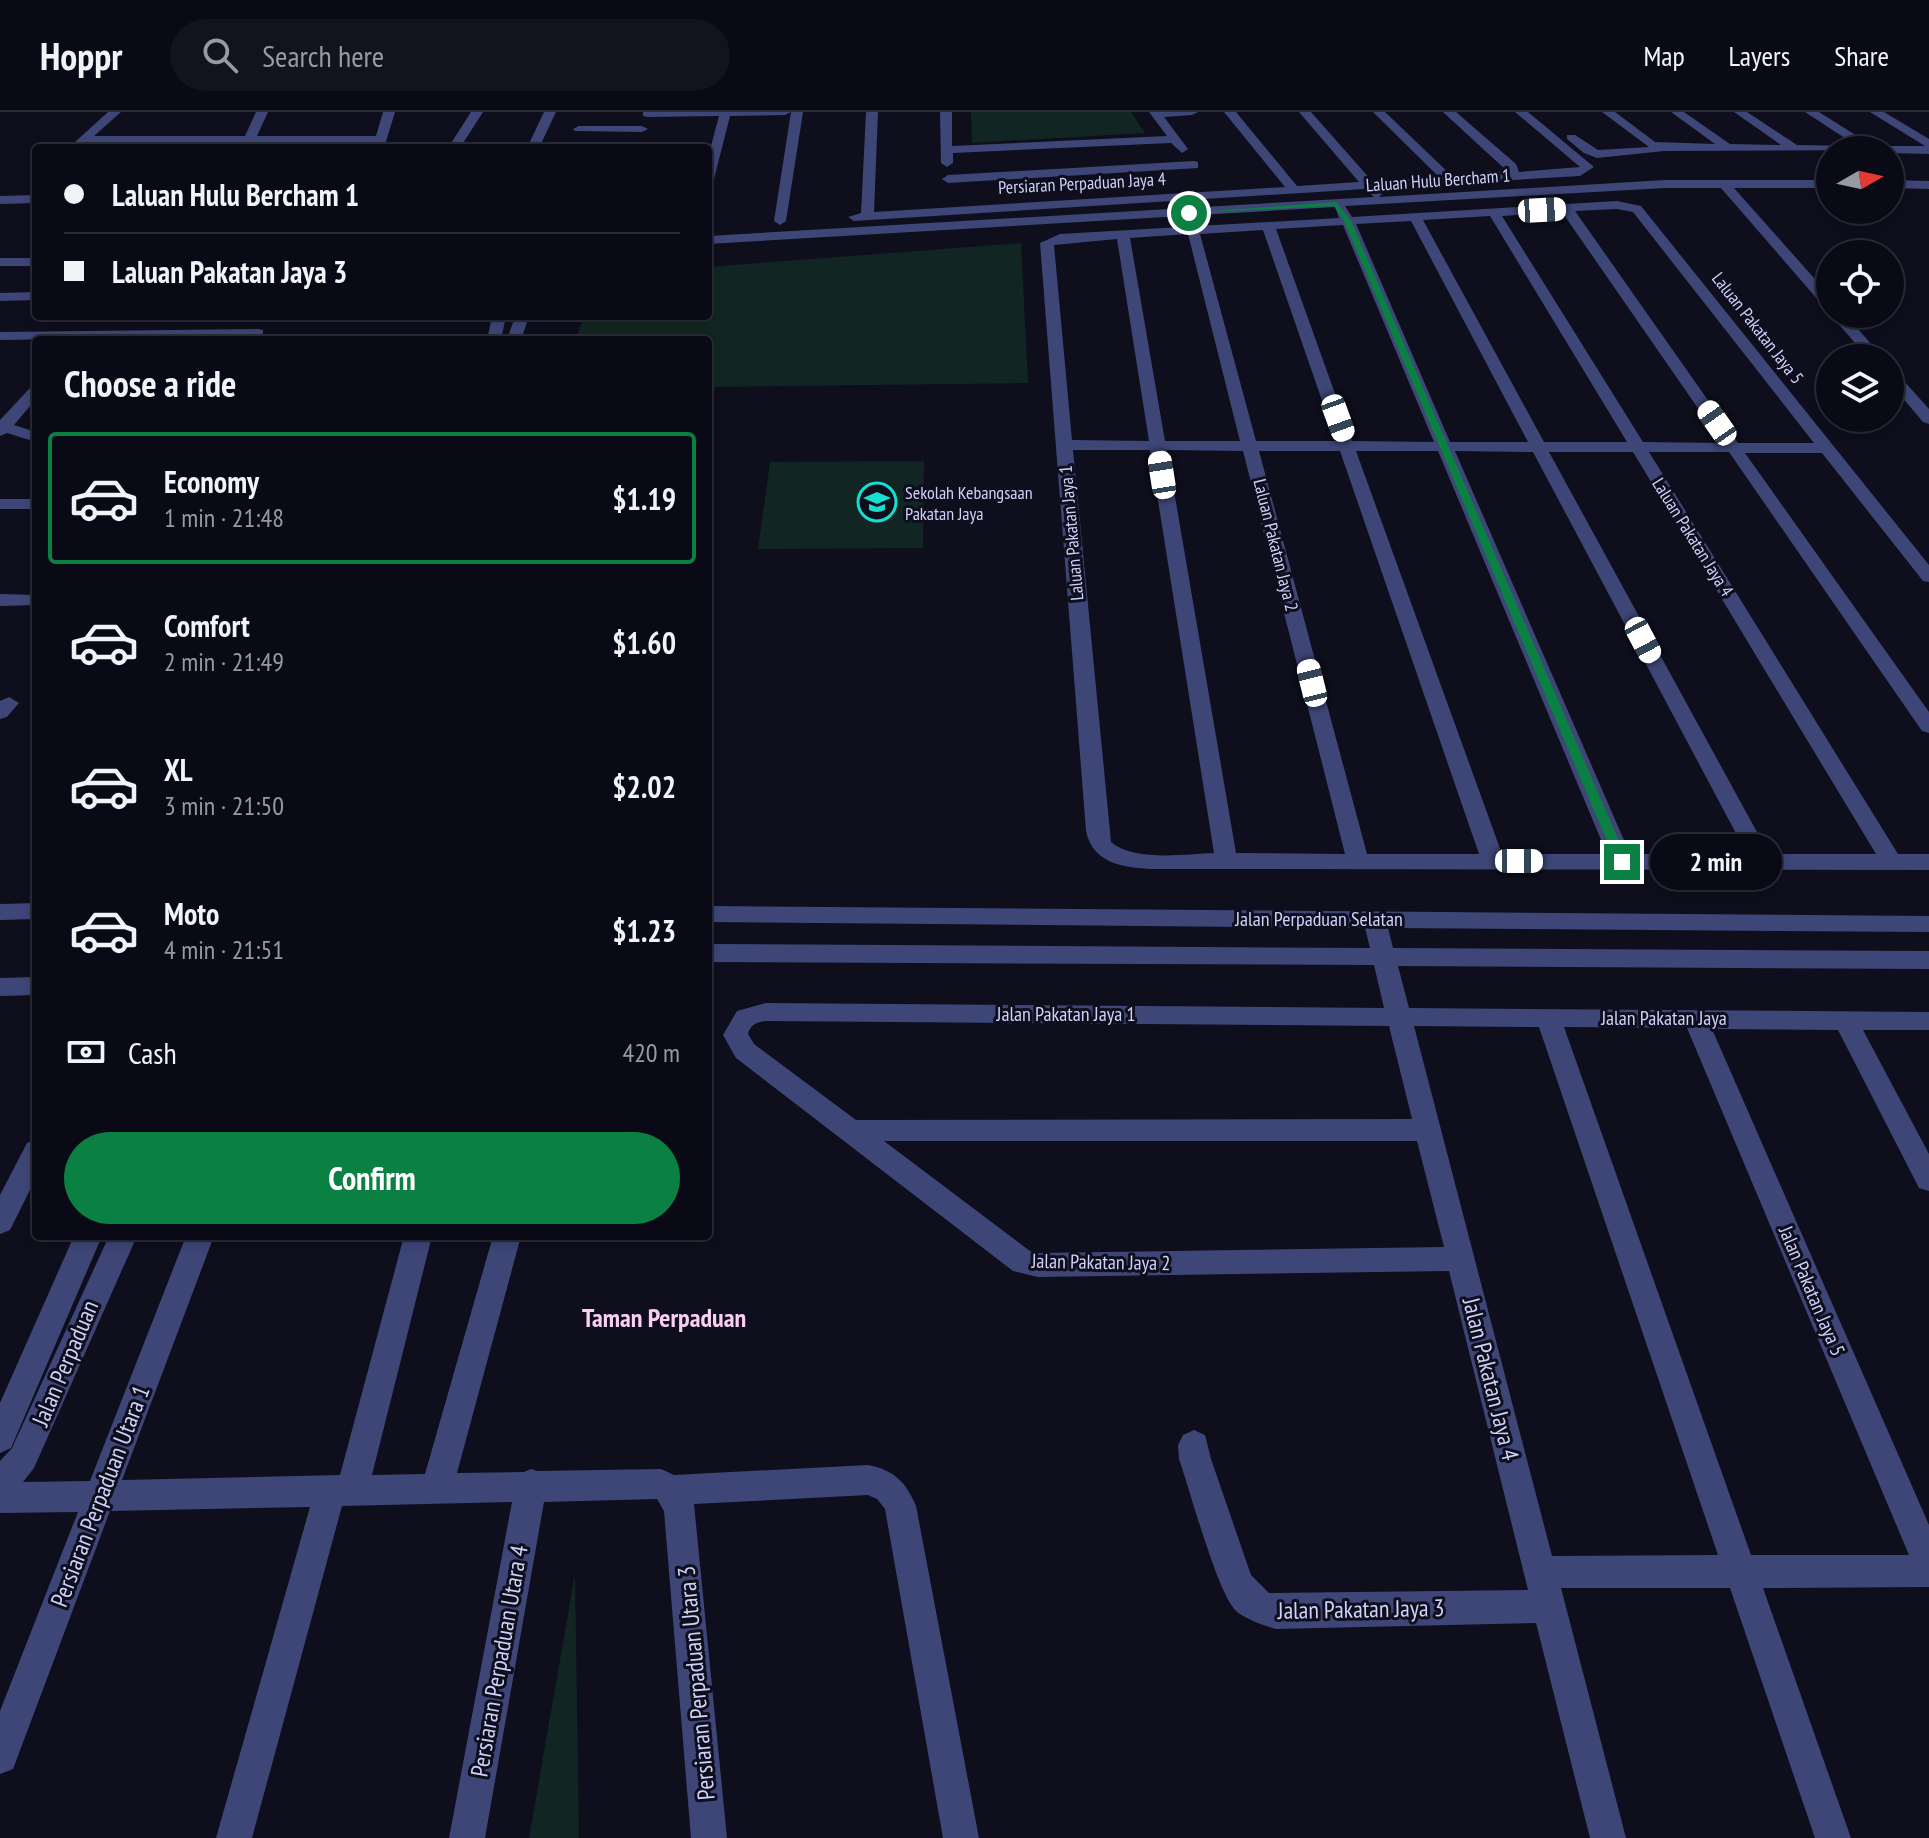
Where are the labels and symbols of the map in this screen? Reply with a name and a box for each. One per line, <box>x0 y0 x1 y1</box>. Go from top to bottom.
north arrow <box>1816 136 1904 224</box>
street label: Laluan Hulu Bercham 1 <box>1365 163 1511 197</box>
street label: Persiaran Perpaduan Jaya 4 <box>998 167 1166 199</box>
route start <box>1171 195 1207 231</box>
car <box>1517 197 1567 223</box>
street label: Laluan Pakatan Jaya 5 <box>1707 267 1809 389</box>
car <box>1319 391 1357 445</box>
car <box>1693 396 1741 450</box>
car <box>1146 449 1178 501</box>
street label: Laluan Pakatan Jaya 1 <box>1054 464 1088 602</box>
street label: Laluan Pakatan Jaya 4 <box>1647 473 1739 601</box>
street label: Laluan Pakatan Jaya 2 <box>1248 476 1304 614</box>
school or university icon: Sekolah Kebangsaan Pakatan Jaya <box>856 481 898 523</box>
place label: Sekolah Kebangsaan Pakatan Jaya <box>905 481 1033 525</box>
car <box>1621 613 1665 667</box>
car <box>1295 657 1329 709</box>
callout: 2 min <box>1650 834 1782 890</box>
route end <box>1604 844 1640 880</box>
car <box>1495 849 1543 873</box>
street label: Jalan Perpaduan Selatan <box>1234 906 1403 932</box>
street label: Jalan Pakatan Jaya 1 <box>996 1001 1135 1027</box>
street label: Jalan Pakatan Jaya <box>1600 1005 1727 1031</box>
street label: Jalan Pakatan Jaya 5 <box>1773 1221 1851 1360</box>
street label: Jalan Pakatan Jaya 2 <box>1030 1248 1171 1276</box>
street label: Jalan Pakatan Jaya 4 <box>1456 1293 1526 1464</box>
street label: Jalan Perpaduan <box>24 1295 105 1432</box>
district label: Taman Perpaduan <box>582 1301 746 1334</box>
street label: Persiaran Perpaduan Utara 1 <box>43 1381 157 1611</box>
street label: Persiaran Perpaduan Utara 4 <box>463 1543 535 1779</box>
street label: Persiaran Perpaduan Utara 3 <box>670 1565 722 1801</box>
street label: Jalan Pakatan Jaya 3 <box>1276 1592 1445 1626</box>

